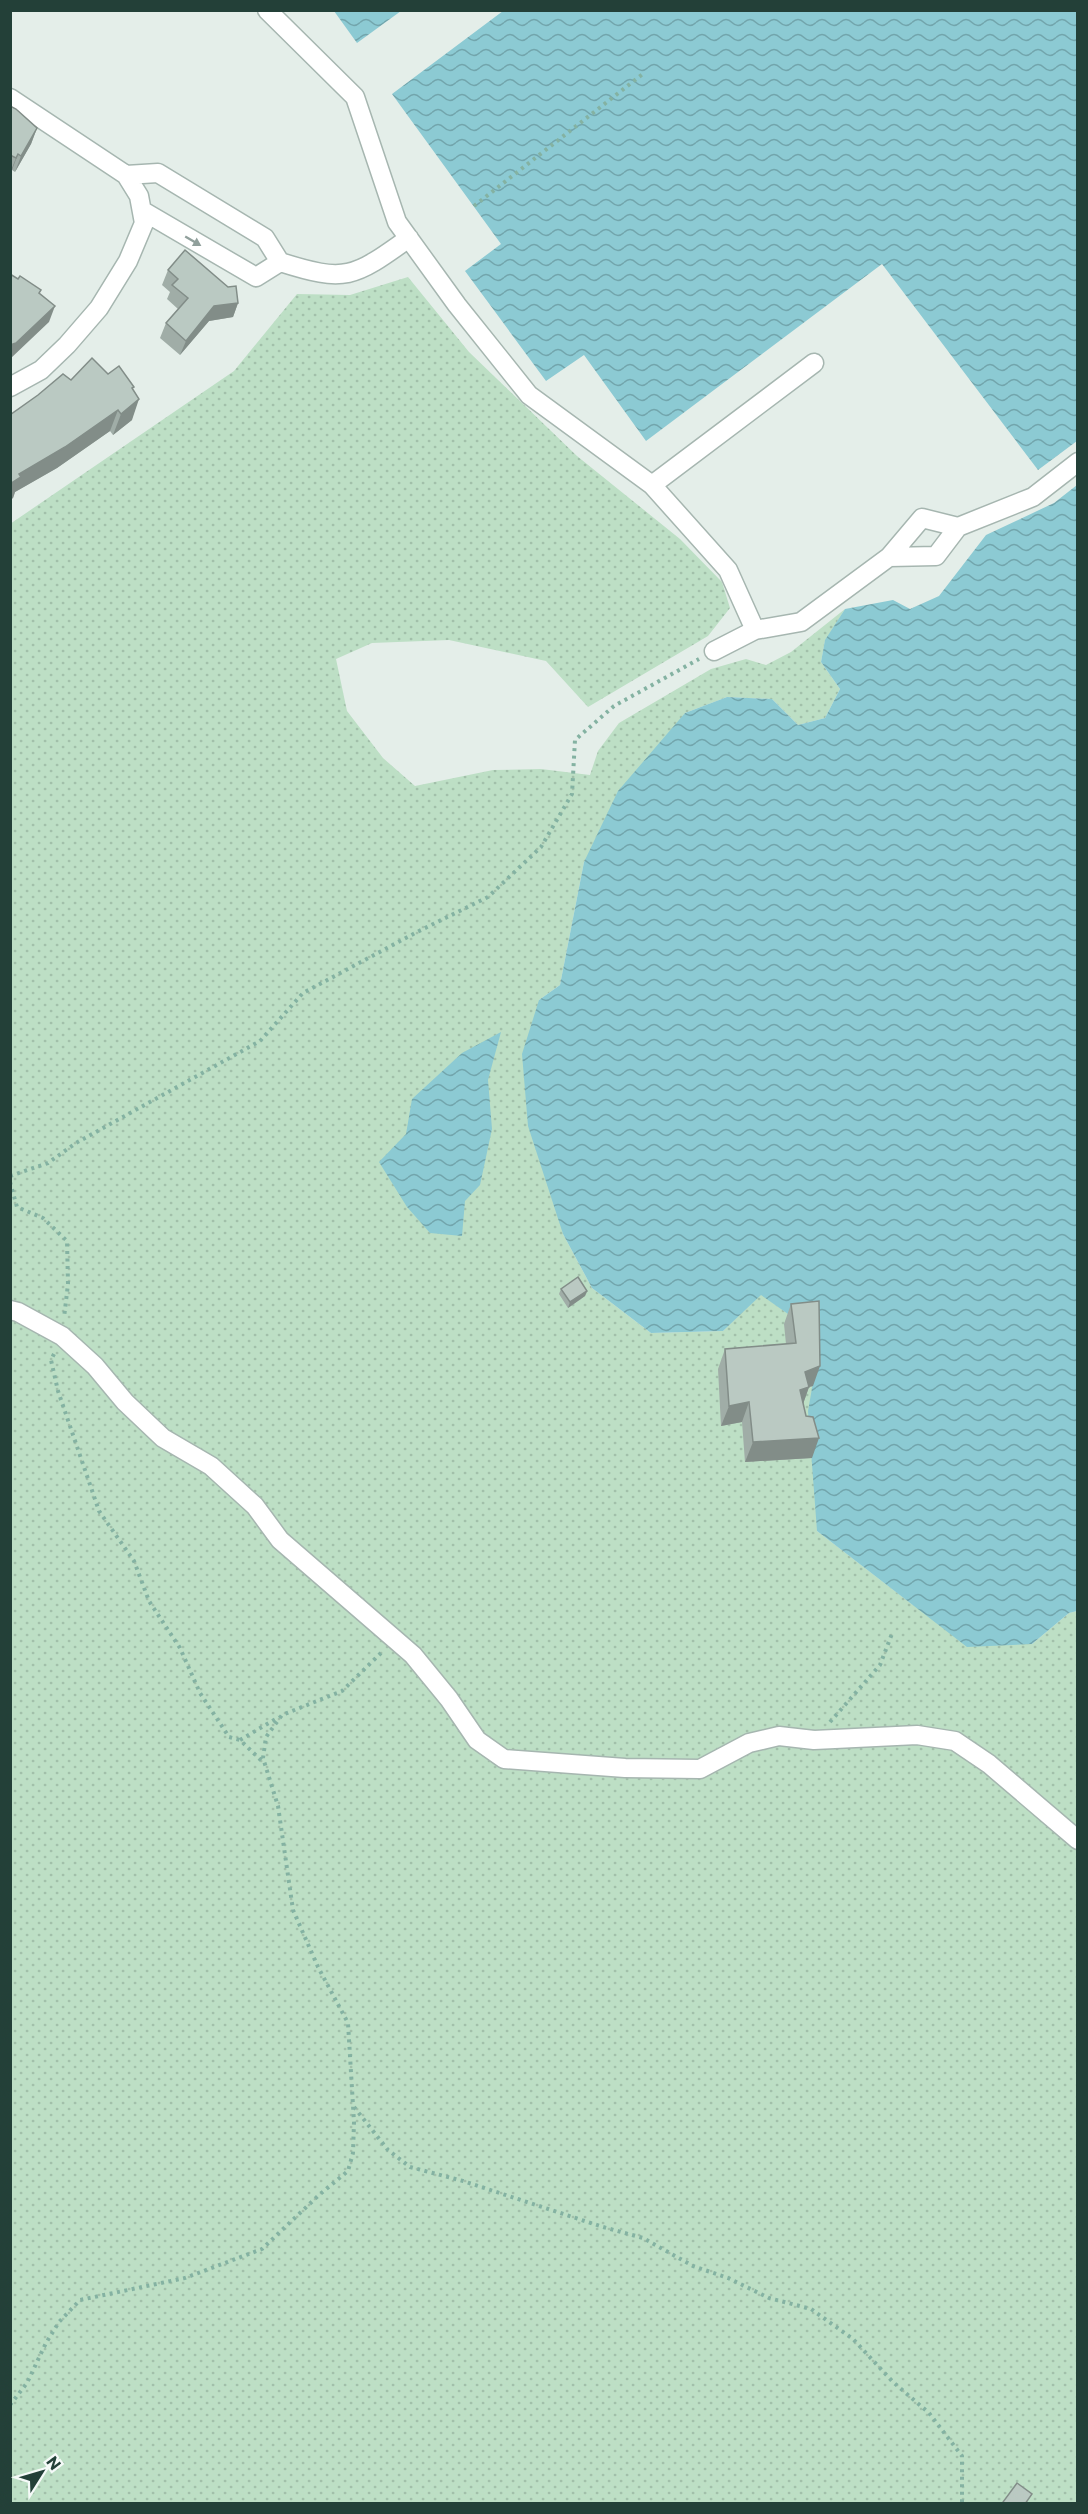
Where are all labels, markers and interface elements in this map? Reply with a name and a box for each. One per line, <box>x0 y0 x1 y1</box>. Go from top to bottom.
one-way arrow <box>185 235 201 246</box>
north arrow <box>12 2442 72 2502</box>
text: N <box>43 2452 66 2473</box>

